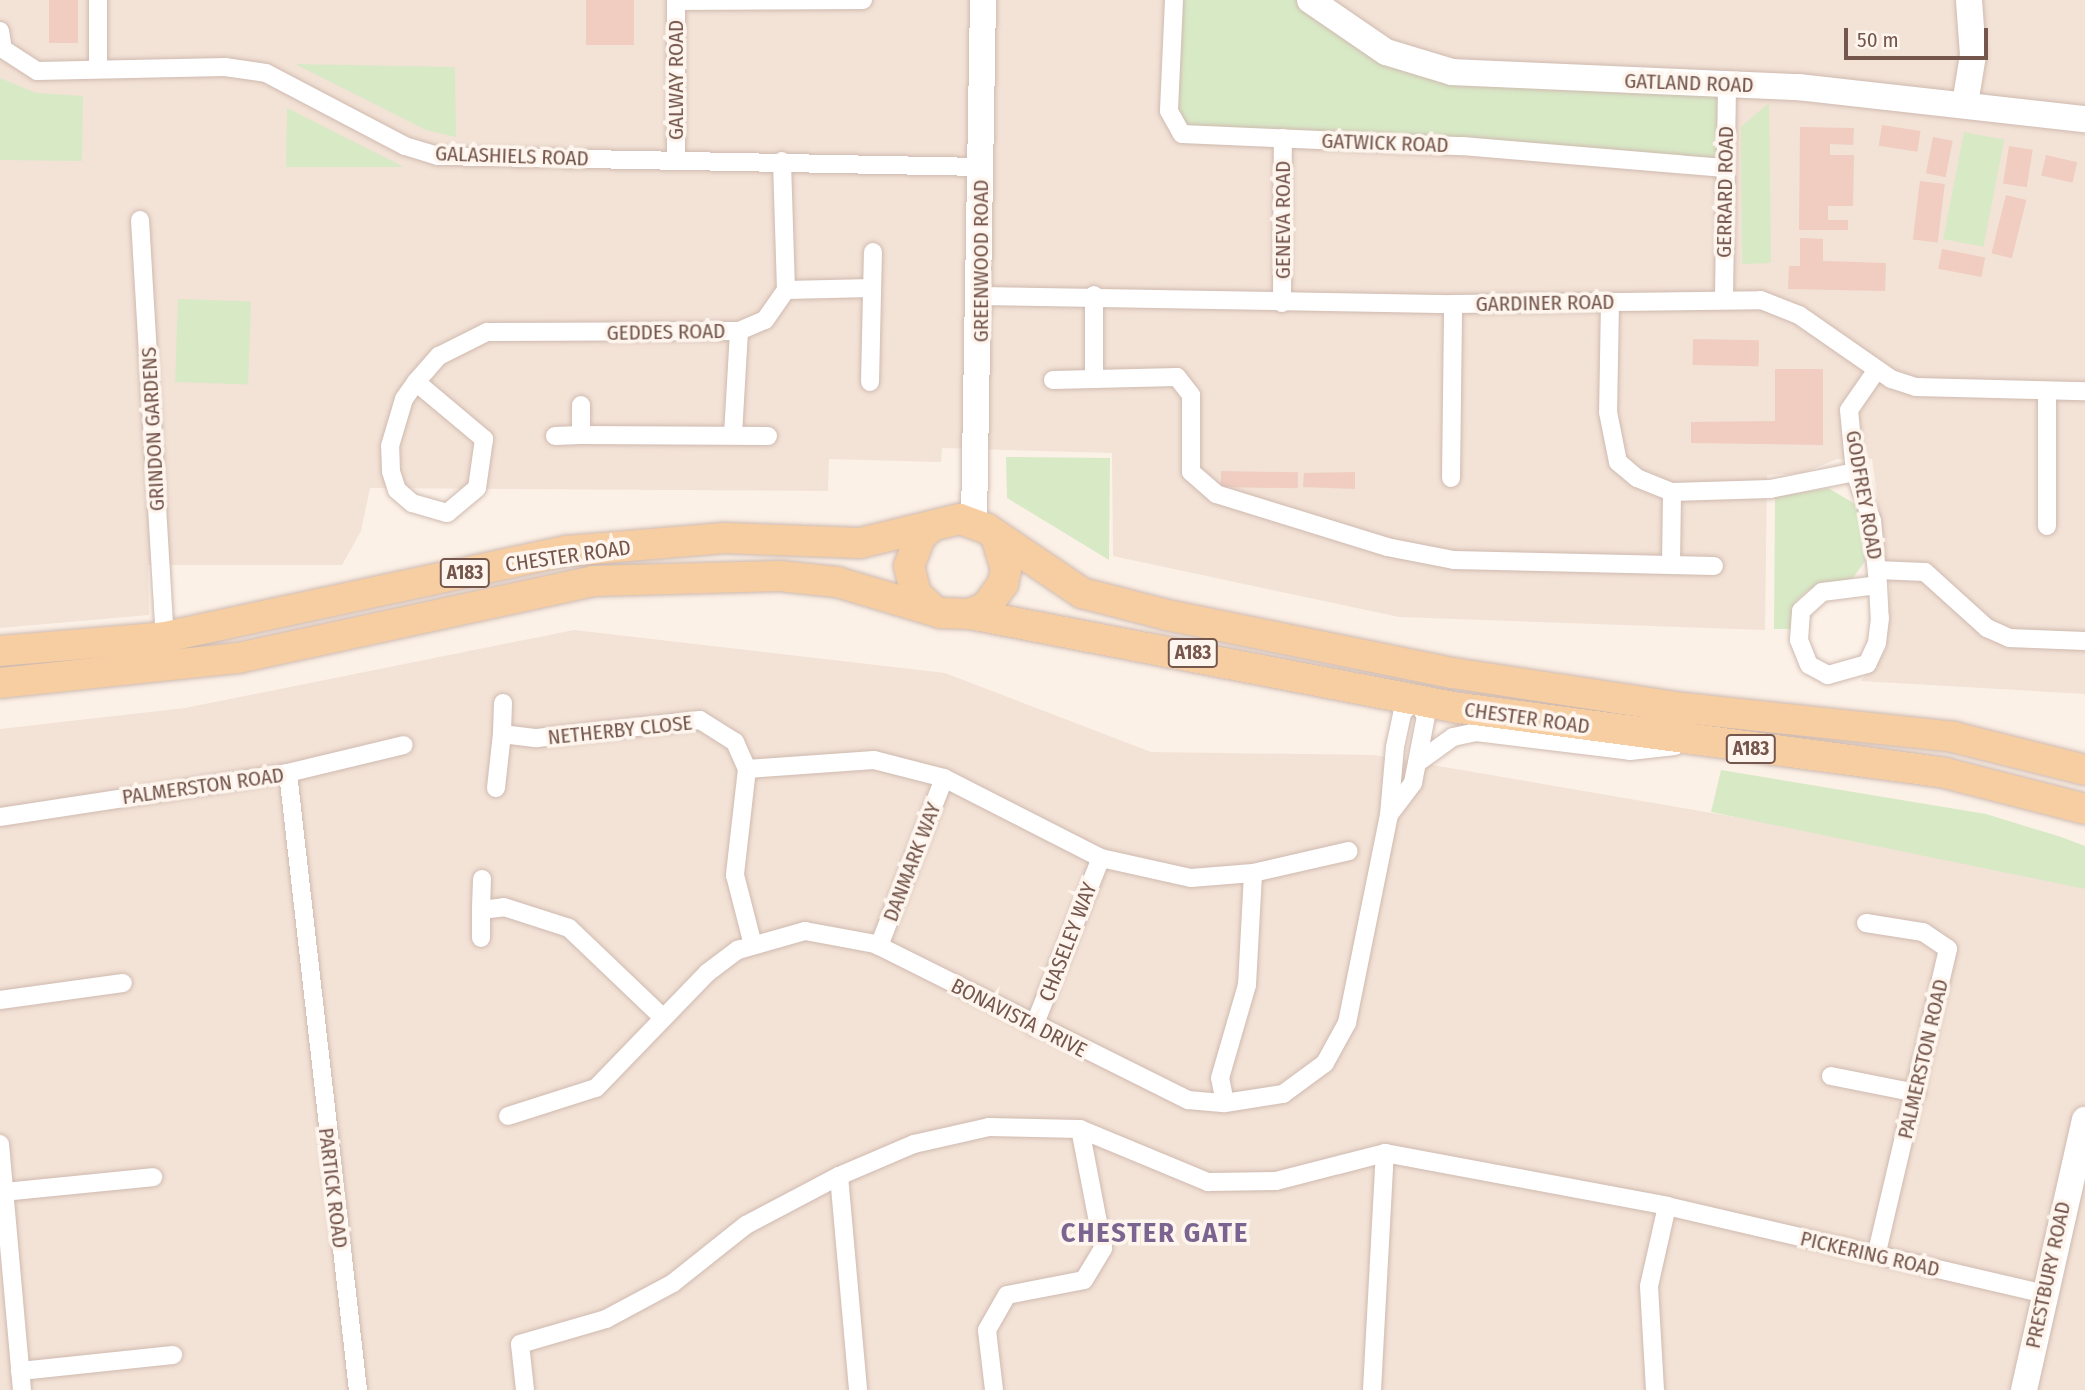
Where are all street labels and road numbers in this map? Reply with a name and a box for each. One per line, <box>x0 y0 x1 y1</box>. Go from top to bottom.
street label: GALWAY ROAD <box>663 20 689 140</box>
street label: GATLAND ROAD <box>1624 68 1754 98</box>
street label: GERRARD ROAD <box>1711 126 1739 258</box>
street label: GATWICK ROAD <box>1321 128 1449 158</box>
street label: GALASHIELS ROAD <box>435 141 589 171</box>
street label: GENEVA ROAD <box>1270 161 1296 279</box>
street label: GREENWOOD ROAD <box>968 180 994 342</box>
street label: GARDINER ROAD <box>1475 289 1615 317</box>
street label: GEDDES ROAD <box>606 318 726 346</box>
street label: GRINDON GARDENS <box>136 346 170 512</box>
street label: GODFREY ROAD <box>1840 428 1888 562</box>
street label: CHESTER ROAD <box>504 535 632 577</box>
road number: A183 <box>439 558 491 588</box>
road number: A183 <box>1167 638 1219 668</box>
street label: CHESTER ROAD <box>1463 697 1591 739</box>
street label: NETHERBY CLOSE <box>546 710 694 750</box>
road number: A183 <box>1725 734 1777 764</box>
street label: PALMERSTON ROAD <box>120 762 286 810</box>
street label: DANMARK WAY <box>878 799 946 925</box>
street label: CHASELEY WAY <box>1034 879 1102 1005</box>
street label: BONAVISTA DRIVE <box>947 973 1091 1063</box>
street label: PALMERSTON ROAD <box>1892 977 1954 1141</box>
street label: PARTICK ROAD <box>313 1126 353 1250</box>
street label: PRESTBURY ROAD <box>2020 1199 2076 1351</box>
street label: PICKERING ROAD <box>1798 1226 1942 1282</box>

